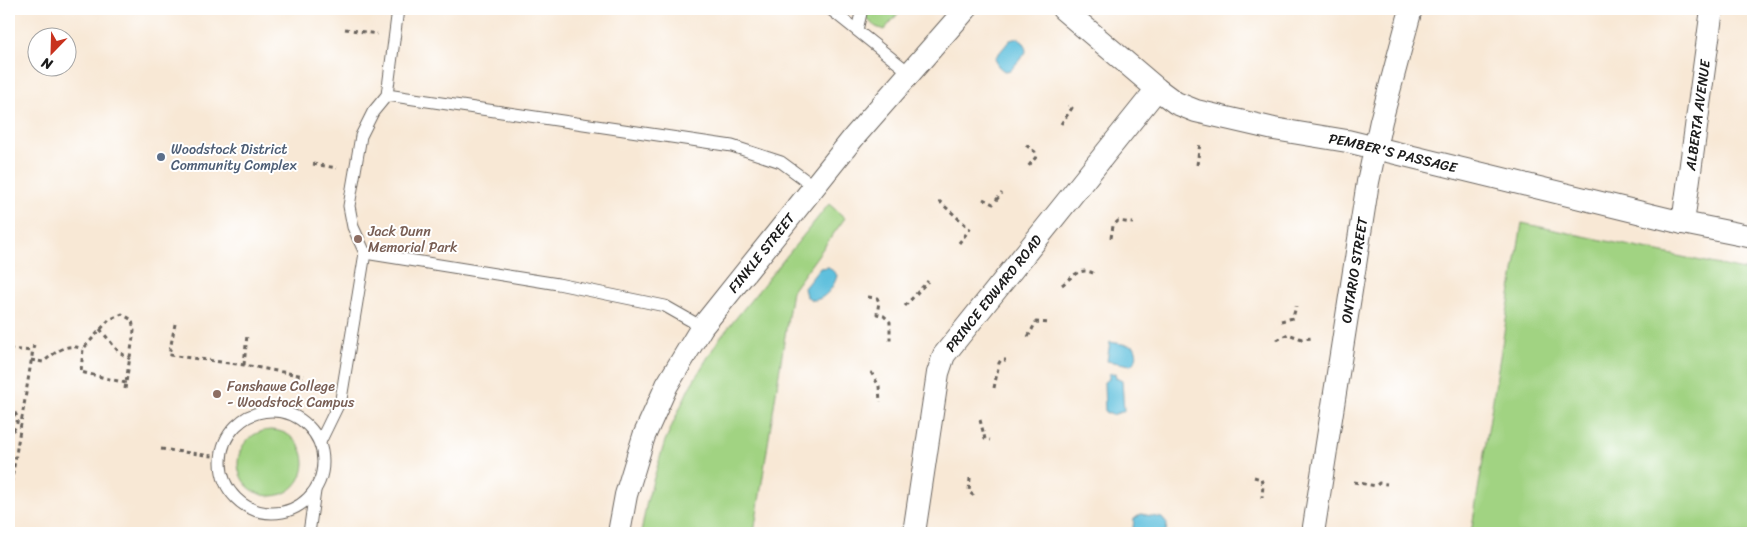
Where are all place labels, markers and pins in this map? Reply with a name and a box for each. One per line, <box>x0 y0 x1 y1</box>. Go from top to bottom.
place label: Woodstock District Community Complex <box>171 137 298 178</box>
marker: Woodstock District Community Complex <box>155 151 167 163</box>
place label: Jack Dunn Memorial Park <box>367 219 458 260</box>
marker: Jack Dunn Memorial Park <box>352 233 364 245</box>
place label: Fanshawe College - Woodstock Campus <box>227 374 355 415</box>
marker: Fanshawe College - Woodstock Campus <box>211 388 223 400</box>

